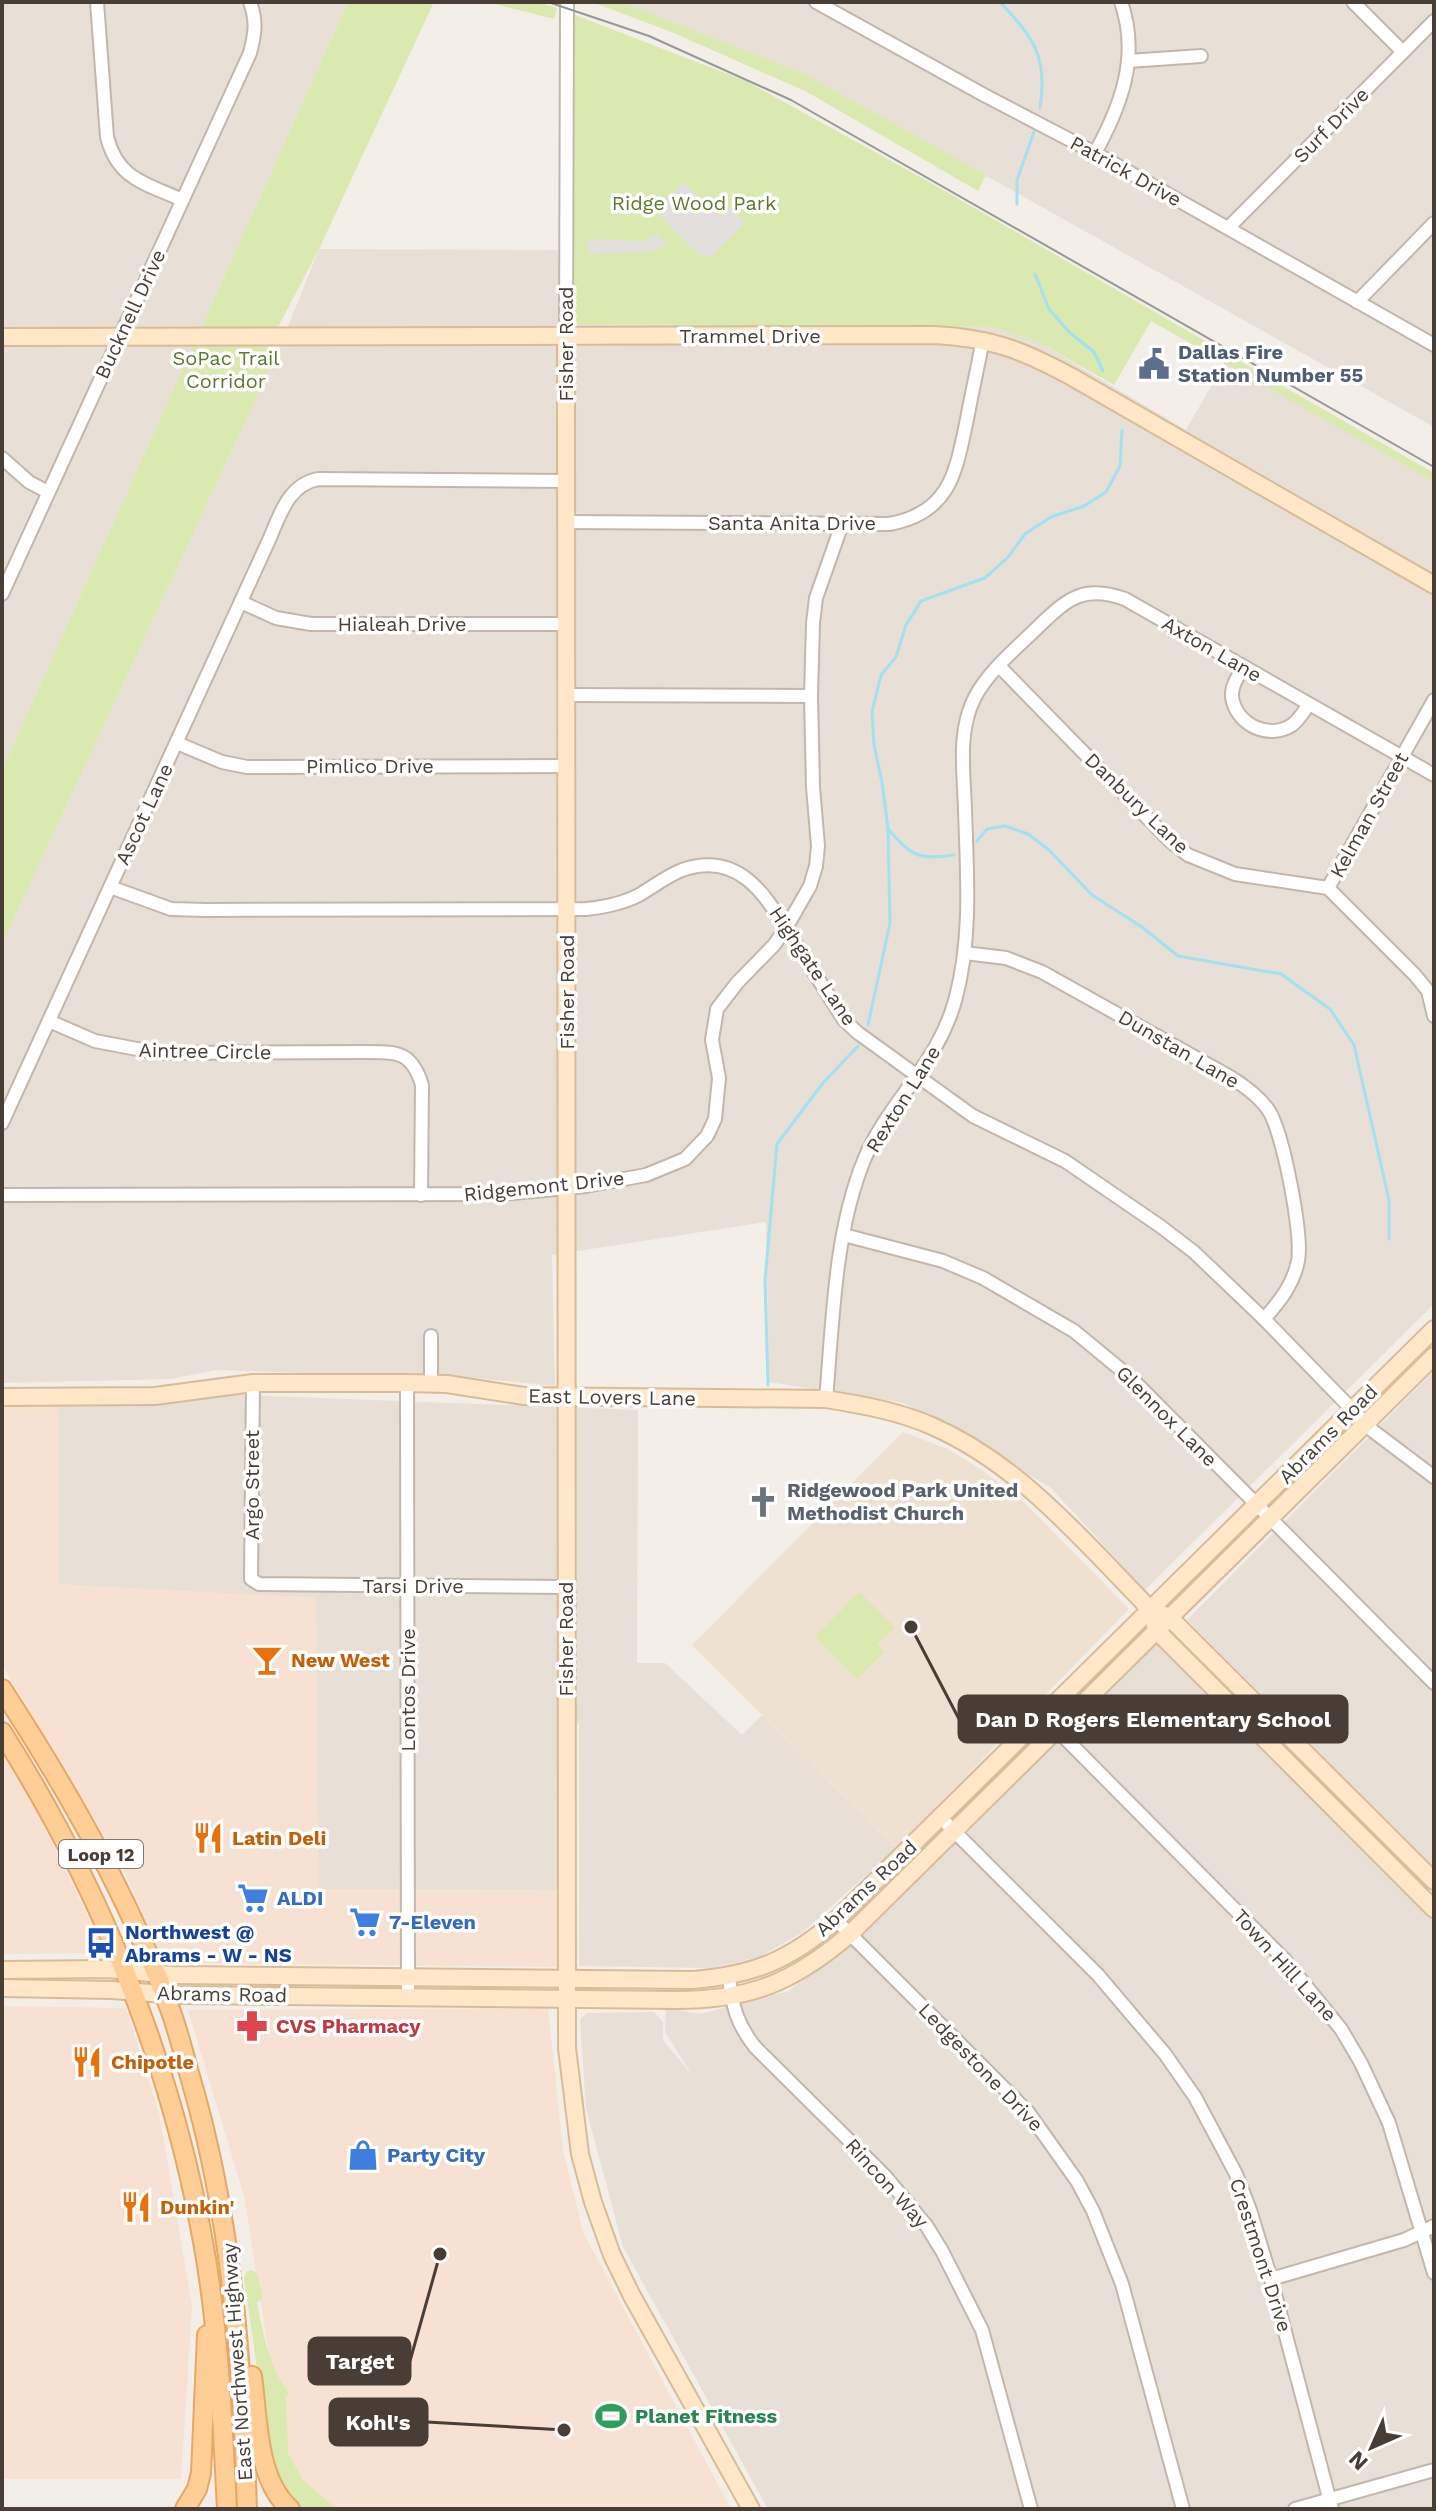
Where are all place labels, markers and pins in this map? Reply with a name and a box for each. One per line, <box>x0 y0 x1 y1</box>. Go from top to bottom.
place label: Dallas Fire Station Number 55 <box>1178 340 1363 387</box>
public building icon: Dallas Fire Station Number 55 <box>1137 347 1171 381</box>
place label: Ridgewood Park United Methodist Church <box>787 1478 1018 1525</box>
church icon: Ridgewood Park United Methodist Church <box>746 1485 780 1519</box>
bar icon: New West <box>250 1643 284 1677</box>
place label: New West <box>291 1648 390 1672</box>
callout: Dan D Rogers Elementary School <box>959 1696 1347 1742</box>
restaurant icon: Latin Deli <box>191 1821 225 1855</box>
place label: Latin Deli <box>232 1826 326 1850</box>
supermarket icon: ALDI <box>236 1881 270 1915</box>
place label: ALDI <box>277 1886 323 1910</box>
supermarket icon: 7-Eleven <box>348 1905 382 1939</box>
place label: 7-Eleven <box>389 1910 476 1934</box>
place label: Northwest @ Abrams - W - NS <box>125 1920 292 1967</box>
bus stop icon: Northwest @ Abrams - W - NS <box>84 1926 118 1960</box>
pharmacy icon: CVS Pharmacy <box>235 2009 269 2043</box>
place label: CVS Pharmacy <box>276 2014 421 2038</box>
restaurant icon: Chipotle <box>70 2045 104 2079</box>
place label: Chipotle <box>111 2050 194 2074</box>
shop icon: Party City <box>346 2138 380 2172</box>
place label: Party City <box>387 2143 486 2167</box>
restaurant icon: Dunkin' <box>119 2190 153 2224</box>
place label: Dunkin' <box>160 2195 235 2219</box>
callout: Target <box>309 2338 410 2384</box>
callout: Kohl's <box>330 2399 427 2445</box>
sports icon: Planet Fitness <box>594 2399 628 2433</box>
place label: Planet Fitness <box>635 2404 777 2428</box>

